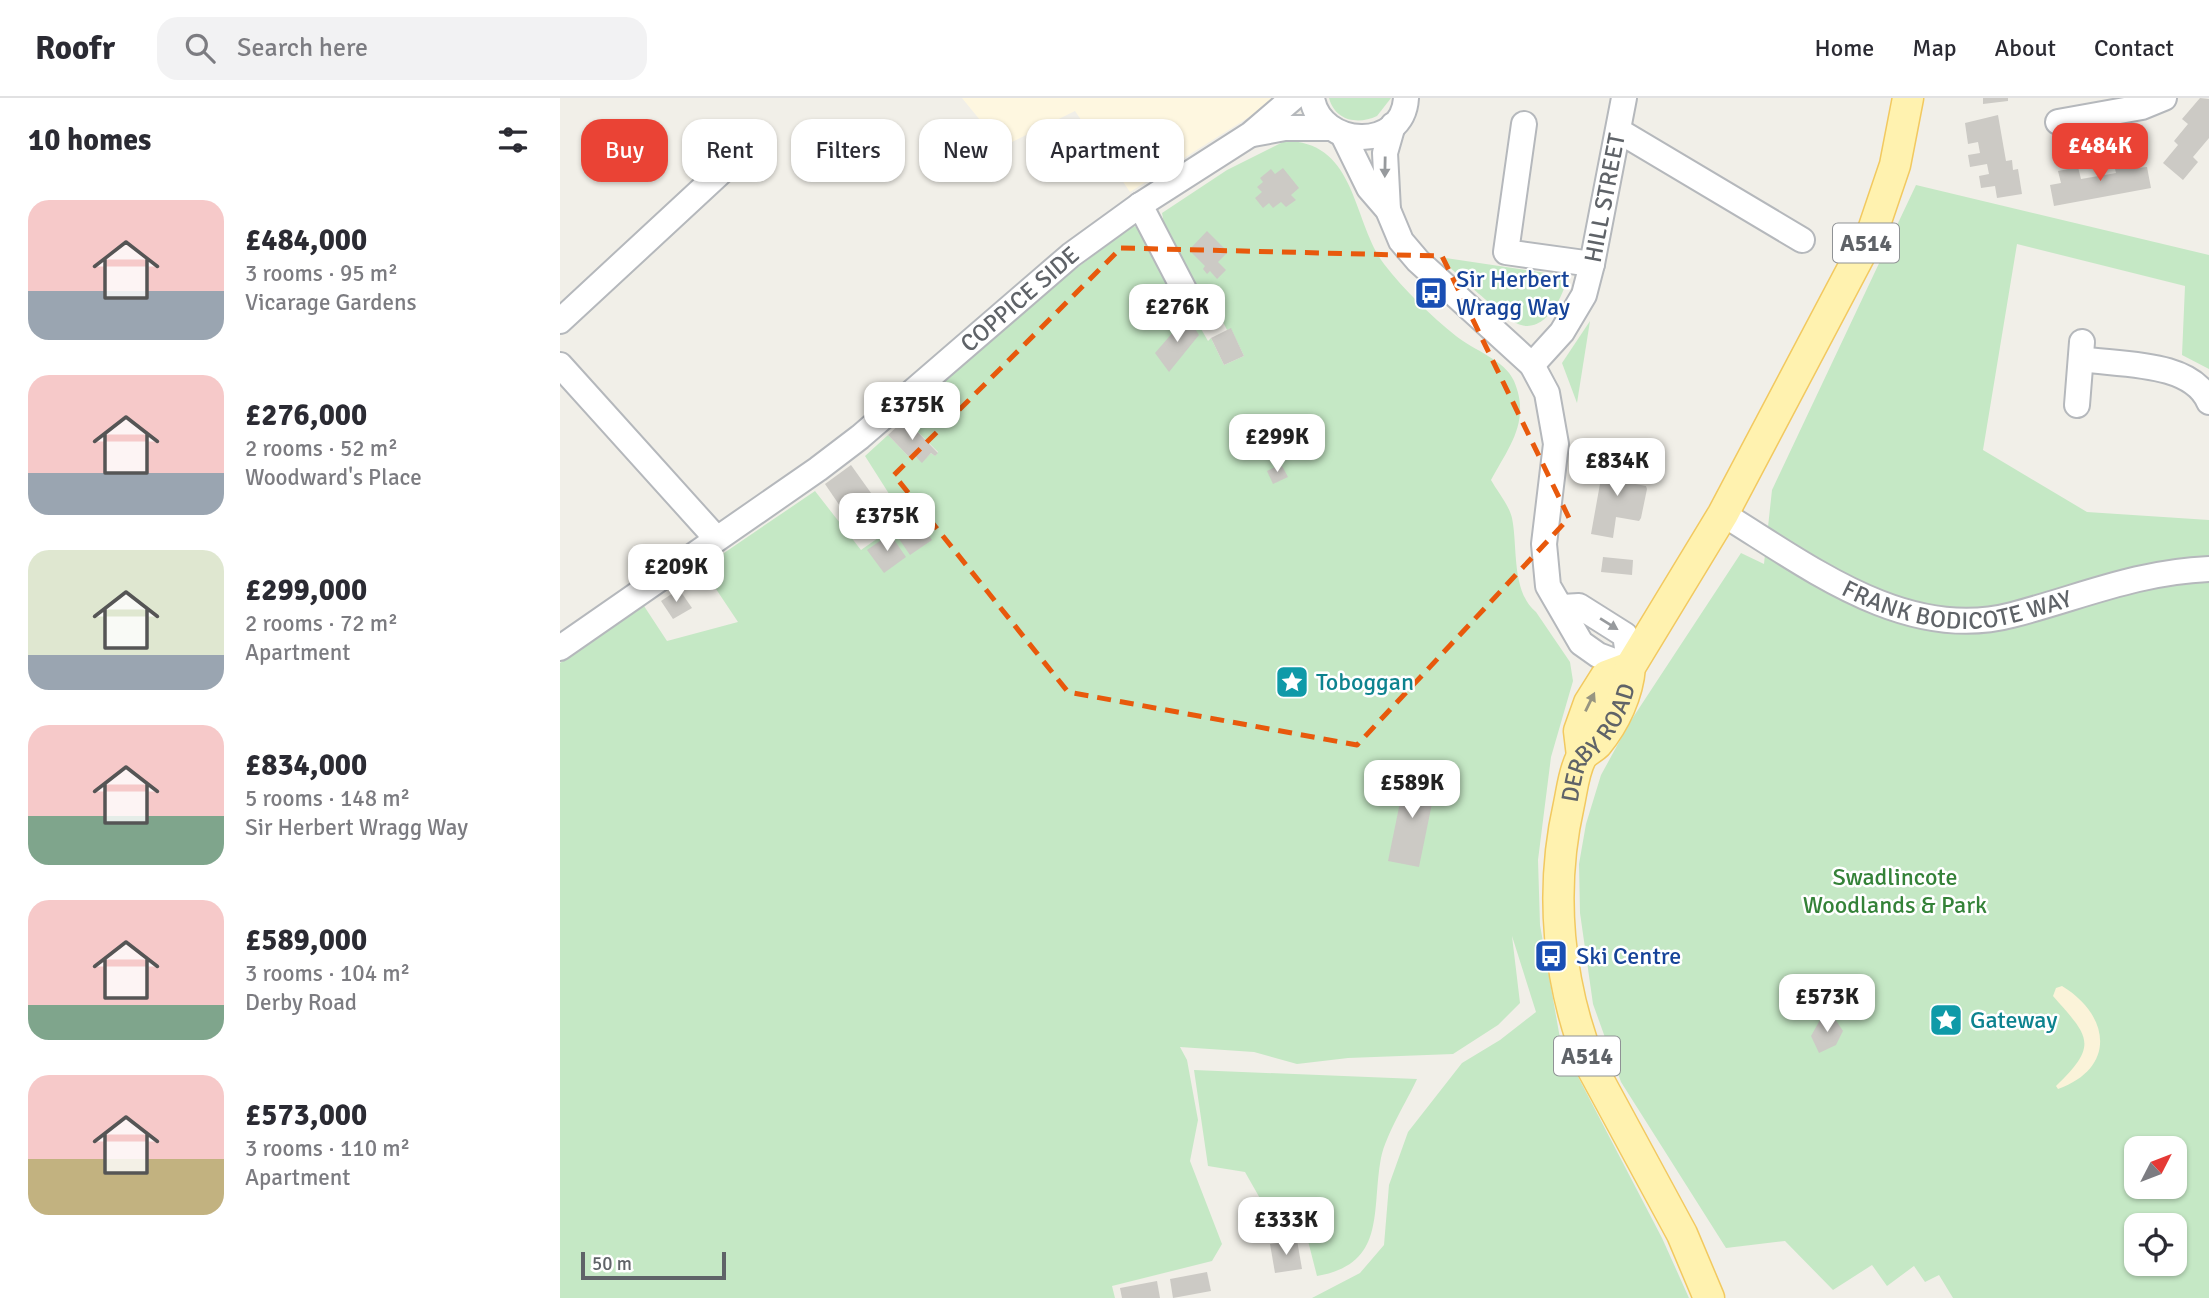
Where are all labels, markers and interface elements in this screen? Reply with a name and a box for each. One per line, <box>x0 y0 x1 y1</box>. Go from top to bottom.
search box <box>157 17 647 80</box>
text: Roofr <box>35 28 115 69</box>
icon: search <box>181 29 219 67</box>
text: Search here <box>237 32 368 64</box>
text: Home <box>1814 33 1874 63</box>
text: Map <box>1912 33 1957 63</box>
text: About <box>1995 33 2056 63</box>
text: Contact <box>2094 33 2174 63</box>
chip: Buy <box>581 119 668 182</box>
chip: Rent <box>682 119 777 182</box>
chip: Filters <box>791 119 905 182</box>
chip: New <box>919 119 1012 182</box>
chip: Apartment <box>1026 119 1184 182</box>
icon: filters <box>494 121 532 159</box>
text: 10 homes <box>28 122 151 159</box>
pin: £484K <box>2051 123 2149 183</box>
street label: HILL STREET <box>1578 131 1632 265</box>
text: £484K <box>2068 131 2132 160</box>
one-way arrow <box>1379 156 1391 178</box>
text: £484,000 <box>245 222 367 259</box>
road number: A514 <box>1833 224 1899 262</box>
icon: home <box>84 228 168 312</box>
street label: COPPICE SIDE <box>954 240 1085 359</box>
text: 3 rooms · 95 m² <box>245 259 398 288</box>
place label: Sir Herbert Wragg Way <box>1456 264 1570 322</box>
bus stop icon: Sir Herbert Wragg Way <box>1412 274 1450 312</box>
pin: £276K <box>1128 285 1226 344</box>
text: Vicarage Gardens <box>245 288 417 317</box>
text: £276K <box>1145 292 1209 321</box>
pin: £375K <box>863 382 961 442</box>
text: £375K <box>880 390 944 419</box>
text: £276,000 <box>245 397 367 434</box>
icon: home <box>84 403 168 487</box>
pin: £299K <box>1228 414 1326 474</box>
text: £299K <box>1245 422 1309 451</box>
text: 2 rooms · 52 m² <box>245 434 398 463</box>
pin: £834K <box>1568 438 1666 498</box>
text: £834K <box>1585 446 1649 475</box>
text: Woodward's Place <box>245 463 422 492</box>
pin: £375K <box>838 494 936 553</box>
text: £375K <box>855 501 919 530</box>
pin: £209K <box>627 545 725 604</box>
text: £209K <box>644 552 708 581</box>
text: £299,000 <box>245 572 367 609</box>
street label: FRANK BODICOTE WAY <box>1837 573 2075 636</box>
icon: home <box>84 578 168 662</box>
text: 2 rooms · 72 m² <box>245 609 398 638</box>
one-way arrow <box>1599 618 1618 631</box>
text: Apartment <box>245 638 350 667</box>
place icon: Toboggan <box>1273 663 1311 701</box>
place label: Toboggan <box>1316 667 1414 697</box>
street label: DERBY ROAD <box>1555 680 1642 805</box>
one-way arrow <box>1585 692 1596 712</box>
text: £834,000 <box>245 747 367 784</box>
icon: home <box>84 753 168 837</box>
pin: £589K <box>1363 760 1461 820</box>
text: £589K <box>1380 768 1444 797</box>
text: 5 rooms · 148 m² <box>245 784 410 813</box>
text: Sir Herbert Wragg Way <box>245 813 468 842</box>
park label: Swadlincote Woodlands & Park <box>1803 862 1987 920</box>
text: £589,000 <box>245 922 367 959</box>
icon: home <box>84 928 168 1012</box>
bus stop icon: Ski Centre <box>1532 937 1570 975</box>
place label: Ski Centre <box>1576 941 1681 971</box>
text: 3 rooms · 104 m² <box>245 959 410 988</box>
pin: £573K <box>1778 974 1876 1034</box>
text: £573K <box>1795 982 1859 1011</box>
text: Derby Road <box>245 988 357 1017</box>
place icon: Gateway <box>1927 1001 1965 1039</box>
place label: Gateway <box>1970 1005 2057 1035</box>
road number: A514 <box>1554 1037 1620 1076</box>
text: £573,000 <box>245 1097 367 1134</box>
icon: home <box>84 1103 168 1187</box>
text: 3 rooms · 110 m² <box>245 1134 410 1163</box>
north arrow <box>2124 1136 2188 1199</box>
map controls <box>2124 1136 2187 1276</box>
text: Apartment <box>245 1163 350 1192</box>
pin: £333K <box>1237 1198 1335 1257</box>
text: £333K <box>1254 1205 1318 1234</box>
button: locate <box>2124 1213 2187 1276</box>
scale bar <box>581 1249 726 1281</box>
text: 50 m <box>592 1252 632 1276</box>

